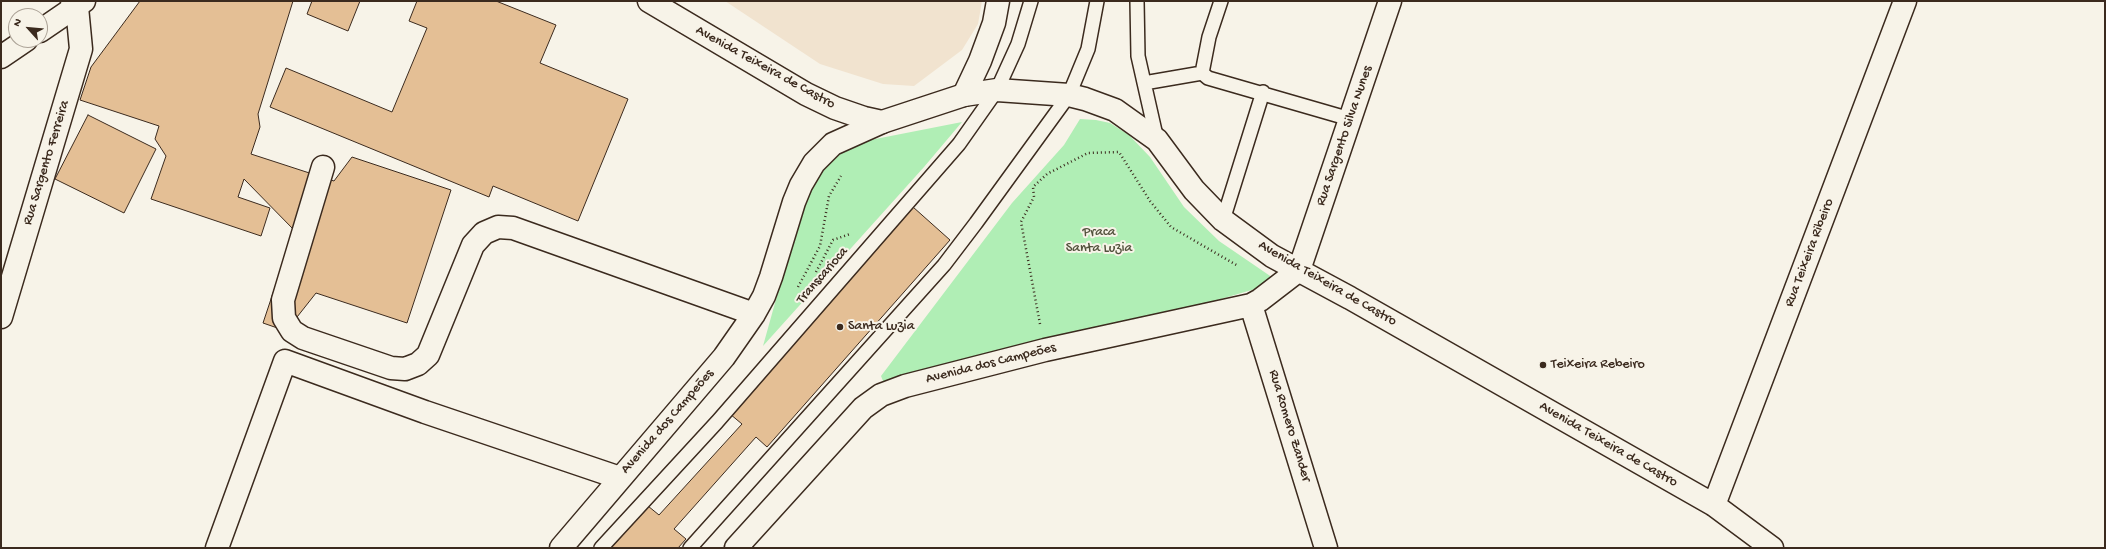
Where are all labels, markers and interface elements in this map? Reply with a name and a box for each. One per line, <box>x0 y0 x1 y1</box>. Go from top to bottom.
north arrow <box>8 8 48 48</box>
text: N <box>11 17 25 29</box>
street label: Avenida Teixeira de Castro <box>692 23 838 113</box>
street label: Rua Sargento Silva Nunes <box>1313 64 1377 208</box>
street label: Rua Sargento Ferreira <box>20 99 74 227</box>
street label: Rua Teixeira Ribeiro <box>1782 197 1838 309</box>
park label: Praca Santa Luzia <box>1066 225 1132 258</box>
street label: Avenida Teixeira de Castro <box>1255 237 1399 331</box>
street label: Transcarioca <box>794 244 852 308</box>
place label: Santa Luzia <box>848 319 914 335</box>
marker: Santa Luzia <box>835 322 845 332</box>
street label: Avenida dos Campeões <box>924 340 1058 388</box>
place label: Teixeira Rebeiro <box>1551 357 1645 373</box>
marker: Teixeira Rebeiro <box>1538 360 1548 370</box>
street label: Avenida dos Campeões <box>618 366 718 478</box>
street label: Rua Romero Zander <box>1264 368 1314 484</box>
street label: Avenida Teixeira de Castro <box>1536 398 1680 492</box>

